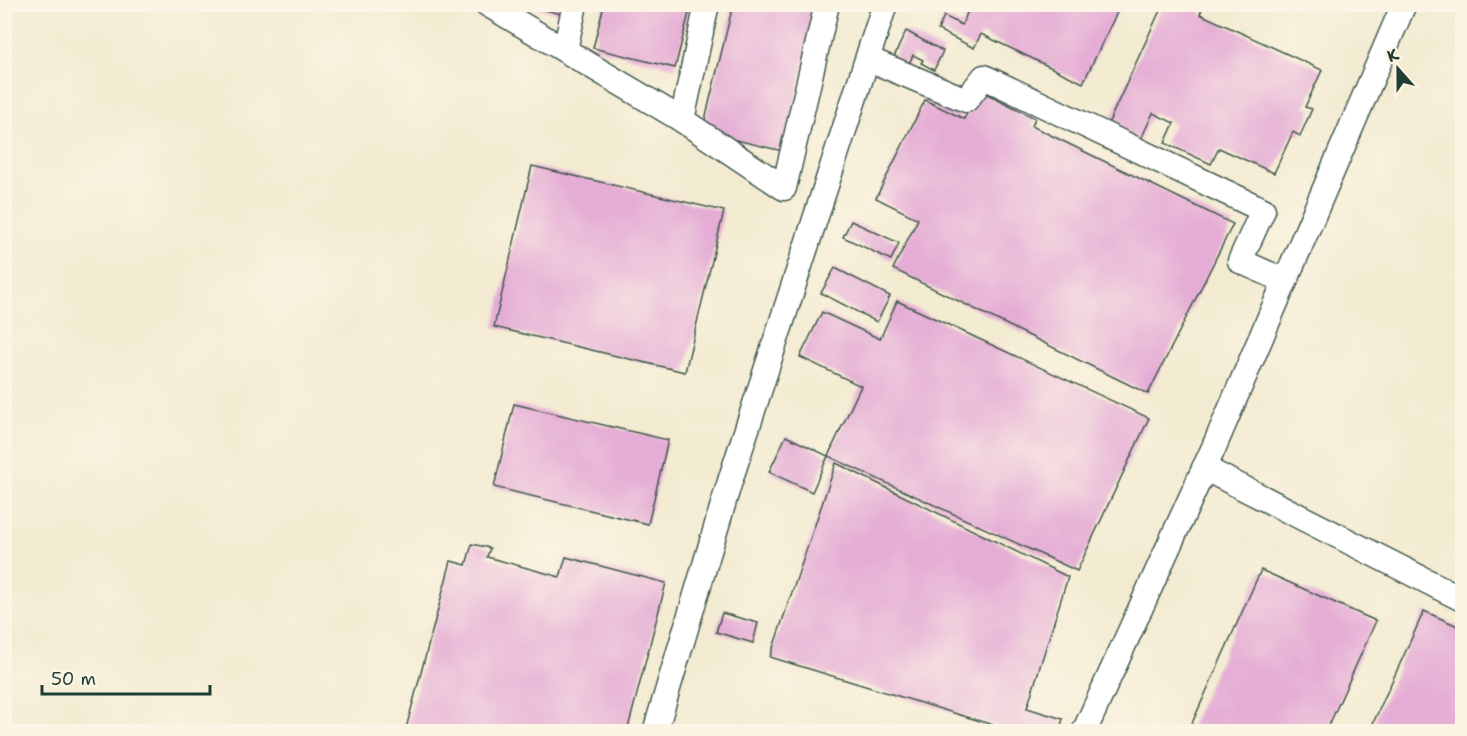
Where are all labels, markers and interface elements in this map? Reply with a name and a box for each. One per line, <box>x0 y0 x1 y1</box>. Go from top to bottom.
north arrow <box>1368 39 1428 99</box>
text: K <box>1384 44 1402 67</box>
scale bar <box>42 658 210 696</box>
text: 50 m <box>51 667 96 691</box>

